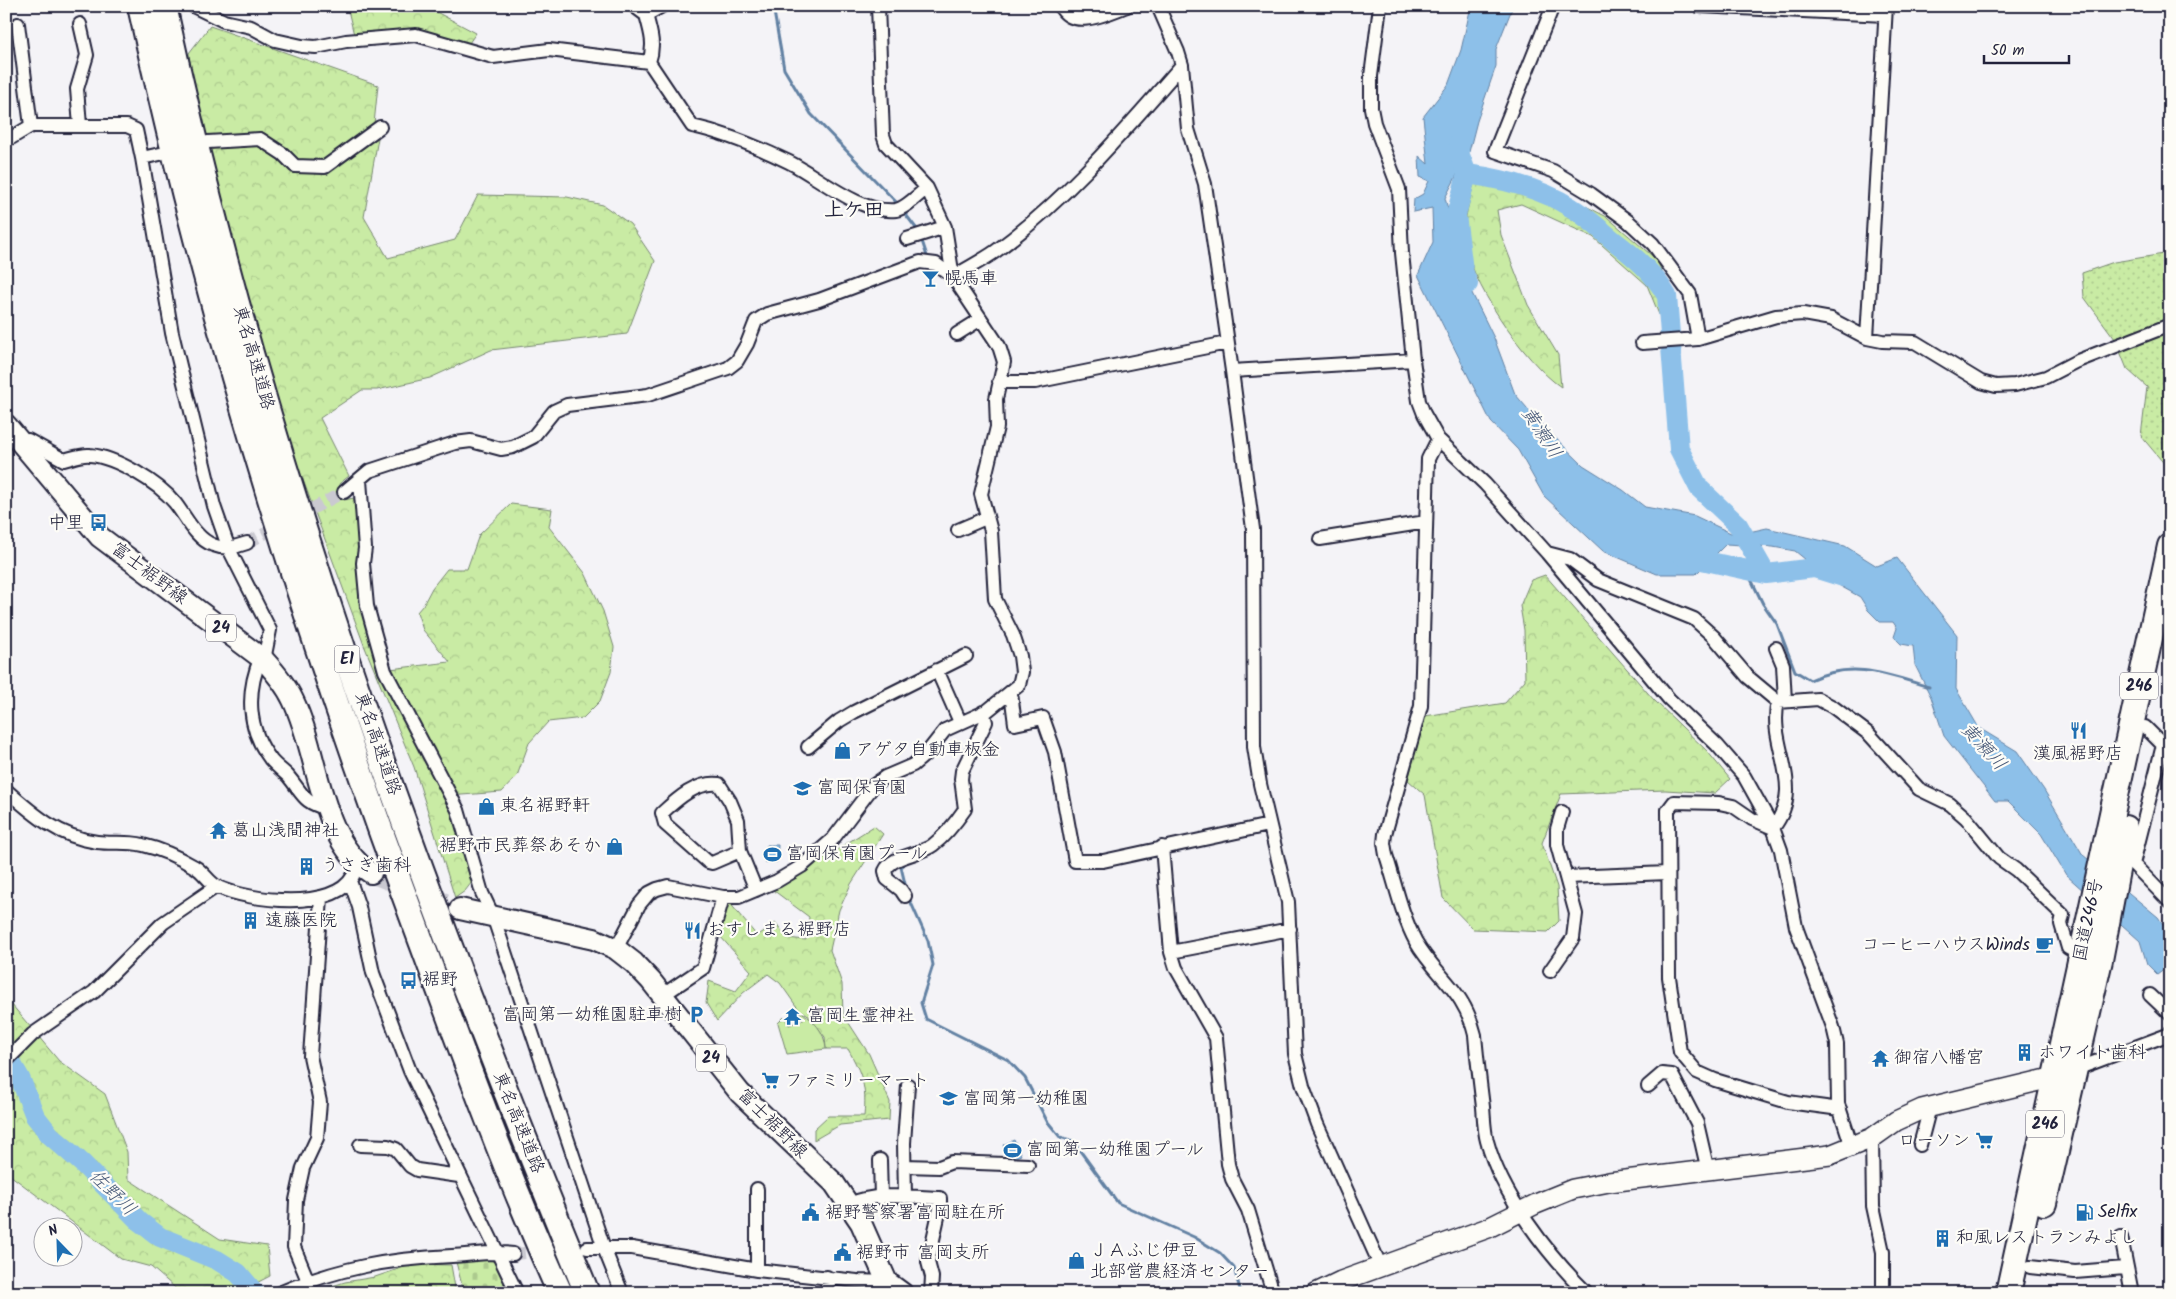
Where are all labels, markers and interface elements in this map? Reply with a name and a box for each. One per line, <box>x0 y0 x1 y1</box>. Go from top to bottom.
scale bar <box>1984 32 2068 64</box>
text: 50 m <box>1991 39 2025 63</box>
district label: 上ケ田 <box>824 195 884 227</box>
place label: 幌馬車 <box>944 265 998 294</box>
bar icon: 幌馬車 <box>920 269 940 289</box>
street label: 東名高速道路 <box>224 302 282 414</box>
water label: 黄瀬川 <box>1513 401 1569 465</box>
place label: 中里 <box>48 509 84 538</box>
bus stop icon: 中里 <box>88 513 108 533</box>
street label: 富士裾野線 <box>104 535 194 613</box>
road number: 24 <box>206 614 236 641</box>
road number: E1 <box>334 646 360 672</box>
road number: 246 <box>2120 672 2158 699</box>
street label: 東名高速道路 <box>346 688 408 800</box>
water label: 黄瀬川 <box>1953 716 2013 778</box>
restaurant icon: 漢風裾野店 <box>2068 721 2088 741</box>
place label: アゲタ自動車板金 <box>856 736 1000 765</box>
shop icon: アゲタ自動車板金 <box>832 740 852 760</box>
place label: 漢風裾野店 <box>2033 740 2123 769</box>
place label: 富岡保育園 <box>817 774 907 803</box>
school or university icon: 富岡保育園 <box>793 778 813 798</box>
place label: 東名裾野軒 <box>500 792 590 821</box>
shop icon: 東名裾野軒 <box>476 796 496 816</box>
place label: 葛山浅間神社 <box>232 817 340 846</box>
temple icon: 葛山浅間神社 <box>208 821 228 841</box>
place label: 裾野市民葬祭あそか <box>439 832 601 861</box>
shop icon: 裾野市民葬祭あそか <box>605 836 625 856</box>
place label: 富岡保育園プール <box>786 840 928 869</box>
sports icon: 富岡保育園プール <box>762 844 782 864</box>
place label: うさぎ歯科 <box>321 852 411 881</box>
building icon: うさぎ歯科 <box>297 856 317 876</box>
street label: 国道246号 <box>2066 876 2112 964</box>
place label: 遠藤医院 <box>265 907 337 936</box>
building icon: 遠藤医院 <box>241 911 261 931</box>
place label: おすしまる裾野店 <box>707 916 851 945</box>
restaurant icon: おすしまる裾野店 <box>683 920 703 940</box>
place label: コーヒーハウスWinds <box>1862 931 2030 960</box>
cafe icon: コーヒーハウスWinds <box>2034 935 2054 955</box>
place label: 裾野 <box>422 966 458 995</box>
bus stop icon: 裾野 <box>398 970 418 990</box>
place label: 富岡第一幼稚園駐車樹 <box>502 1001 682 1030</box>
place label: 富岡生霊神社 <box>807 1002 915 1031</box>
parking icon: 富岡第一幼稚園駐車樹 <box>686 1005 706 1025</box>
temple icon: 富岡生霊神社 <box>783 1006 803 1026</box>
place label: ホワイト歯科 <box>2038 1039 2146 1068</box>
building icon: ホワイト歯科 <box>2014 1043 2034 1063</box>
road number: 24 <box>696 1044 726 1072</box>
place label: 御宿八幡宮 <box>1894 1044 1984 1073</box>
temple icon: 御宿八幡宮 <box>1870 1048 1890 1068</box>
place label: ファミリーマート <box>785 1067 929 1096</box>
street label: 東名高速道路 <box>484 1068 552 1178</box>
supermarket icon: ファミリーマート <box>761 1071 781 1091</box>
street label: 富士裾野線 <box>730 1082 814 1166</box>
place label: 富岡第一幼稚園 <box>963 1085 1089 1114</box>
school or university icon: 富岡第一幼稚園 <box>939 1089 959 1109</box>
road number: 246 <box>2026 1110 2064 1138</box>
place label: ローソン <box>1898 1127 1970 1156</box>
supermarket icon: ローソン <box>1974 1131 1994 1151</box>
place label: 富岡第一幼稚園プール <box>1026 1136 1204 1165</box>
sports icon: 富岡第一幼稚園プール <box>1002 1140 1022 1160</box>
water label: 佐野川 <box>81 1162 143 1224</box>
place label: Selfix <box>2098 1198 2138 1227</box>
place label: 裾野警察署富岡駐在所 <box>825 1199 1005 1228</box>
fuel station icon: Selfix <box>2074 1202 2094 1222</box>
public building icon: 裾野警察署富岡駐在所 <box>801 1203 821 1223</box>
north arrow <box>32 1216 82 1266</box>
text: N <box>45 1219 62 1243</box>
place label: 和風レストランみよし <box>1956 1224 2137 1253</box>
building icon: 和風レストランみよし <box>1932 1228 1952 1248</box>
place label: ＪＡふじ伊豆 北部営農経済センター <box>1090 1237 1269 1287</box>
place label: 裾野市 富岡支所 <box>856 1239 989 1268</box>
public building icon: 裾野市 富岡支所 <box>832 1243 852 1263</box>
shop icon: ＪＡふじ伊豆 北部営農経済センター <box>1066 1251 1086 1271</box>

